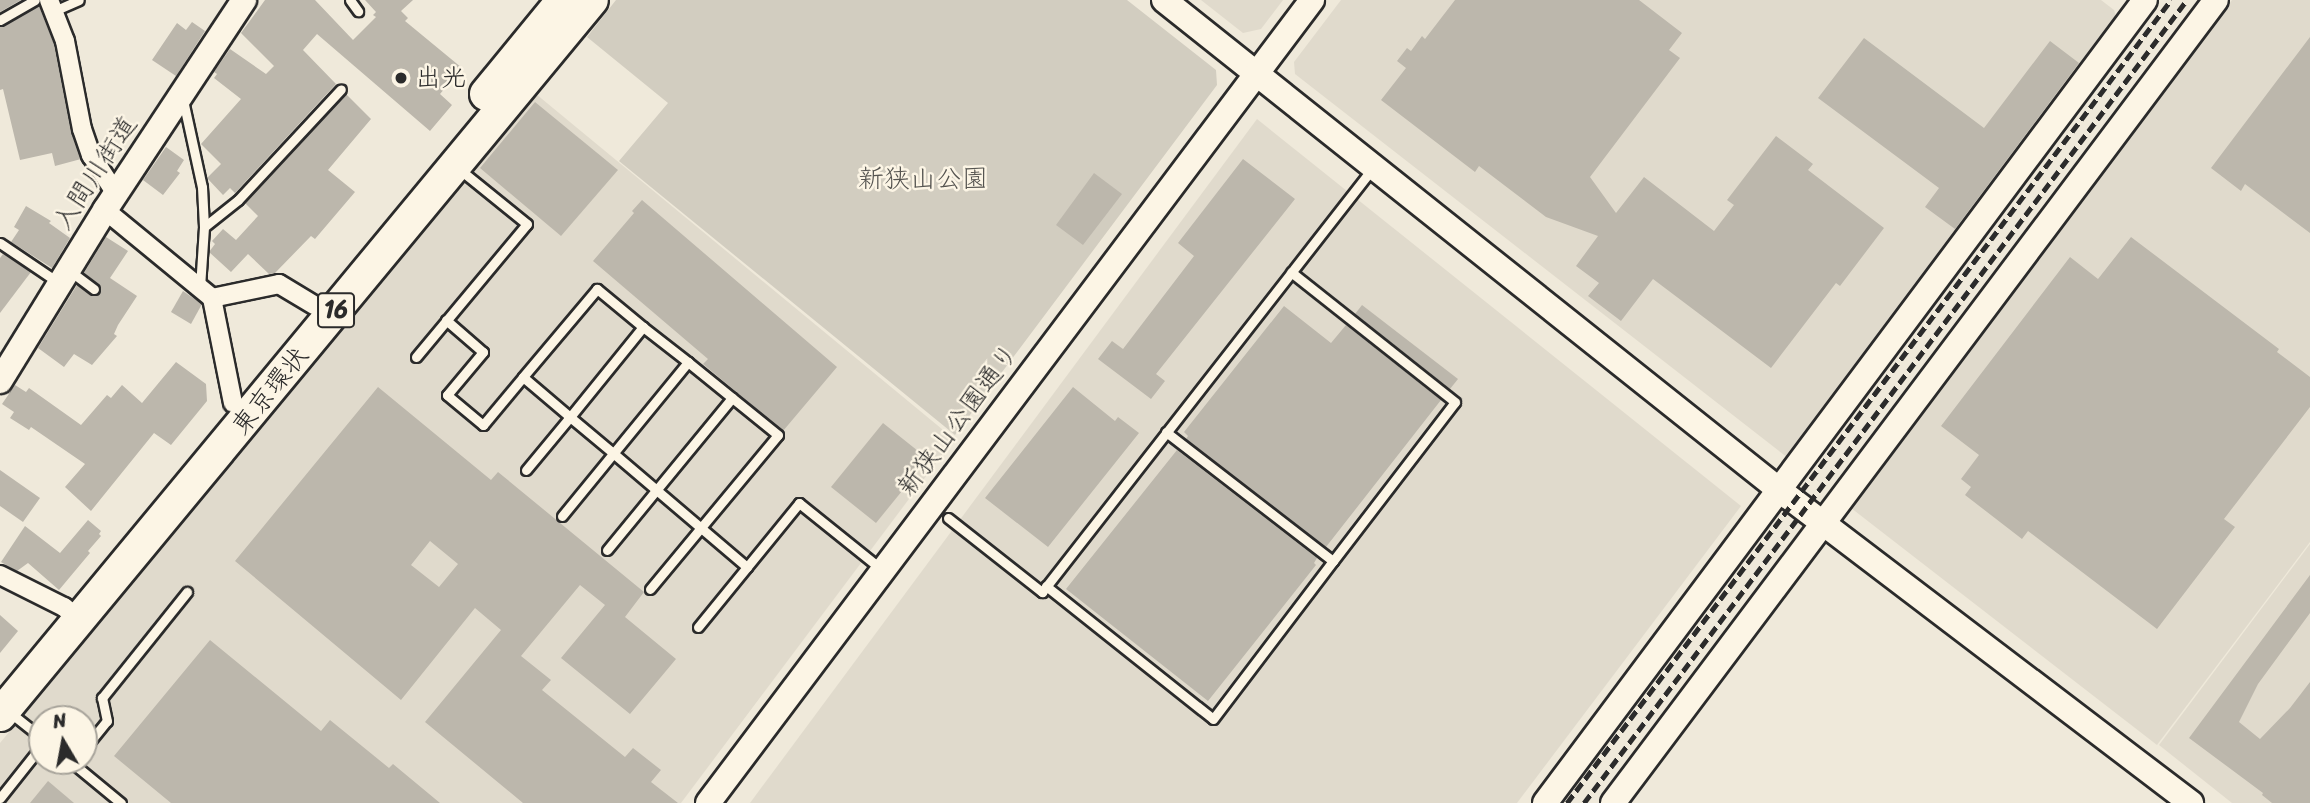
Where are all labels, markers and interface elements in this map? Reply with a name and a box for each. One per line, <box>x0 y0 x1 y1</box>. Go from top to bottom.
place label: 出光 <box>415 62 467 94</box>
marker: 出光 <box>393 70 409 86</box>
street label: 入間川街道 <box>47 110 143 236</box>
park label: 新狭山公園 <box>858 163 988 195</box>
road number: 16 <box>317 290 355 330</box>
street label: 新狭山公園通り <box>891 338 1025 502</box>
street label: 東京環状 <box>225 341 315 441</box>
text: N <box>50 703 69 738</box>
north arrow <box>28 705 98 775</box>

